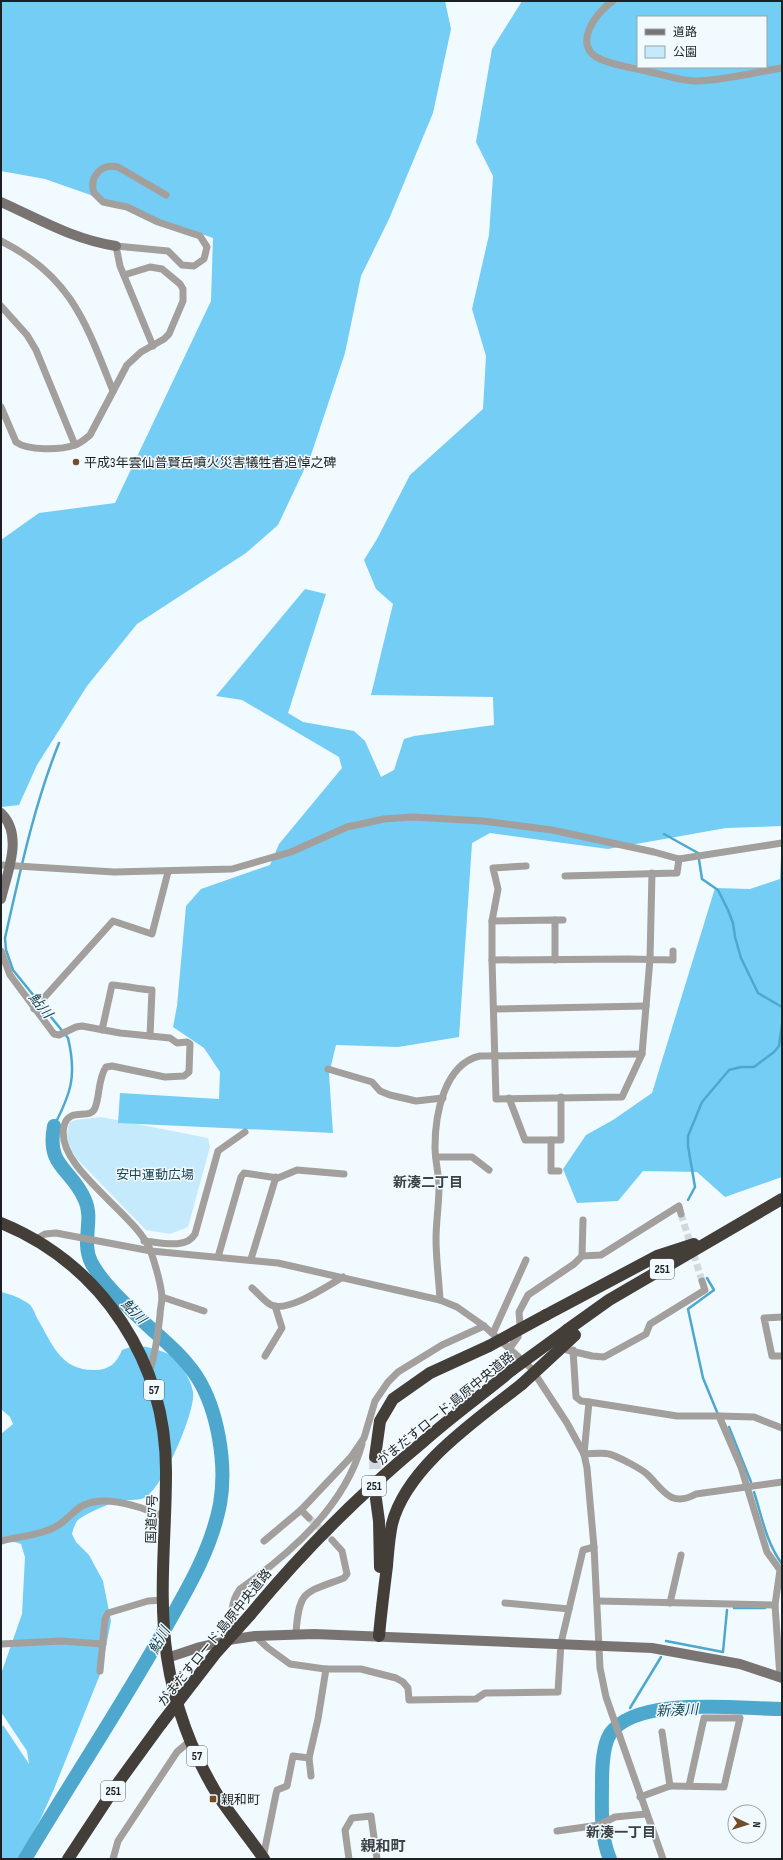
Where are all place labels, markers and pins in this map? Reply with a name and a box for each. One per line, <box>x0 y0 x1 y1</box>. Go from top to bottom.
place label: 平成3年雲仙普賢岳噴火災害犠牲者追悼之碑 <box>84 455 336 471</box>
marker: 平成3年雲仙普賢岳噴火災害犠牲者追悼之碑 <box>71 457 81 467</box>
place label: 親和町 <box>221 1792 260 1808</box>
marker: 親和町 <box>208 1794 218 1804</box>

